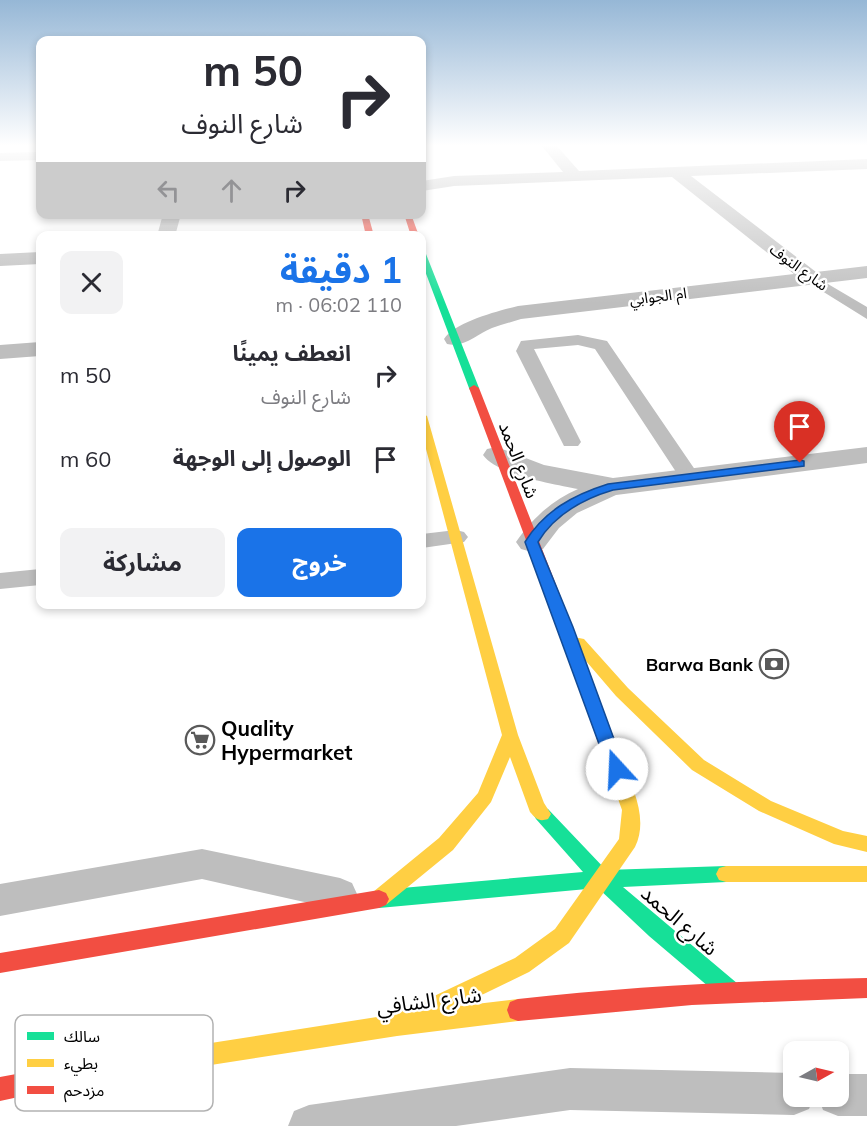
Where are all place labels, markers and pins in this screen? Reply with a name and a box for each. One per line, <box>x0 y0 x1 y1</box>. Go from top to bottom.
pin <box>774 401 825 463</box>
bank icon: Barwa Bank <box>758 648 790 680</box>
place label: Barwa Bank <box>646 653 754 676</box>
place label: Quality Hypermarket <box>221 715 352 765</box>
supermarket icon: Quality Hypermarket <box>184 724 216 756</box>

